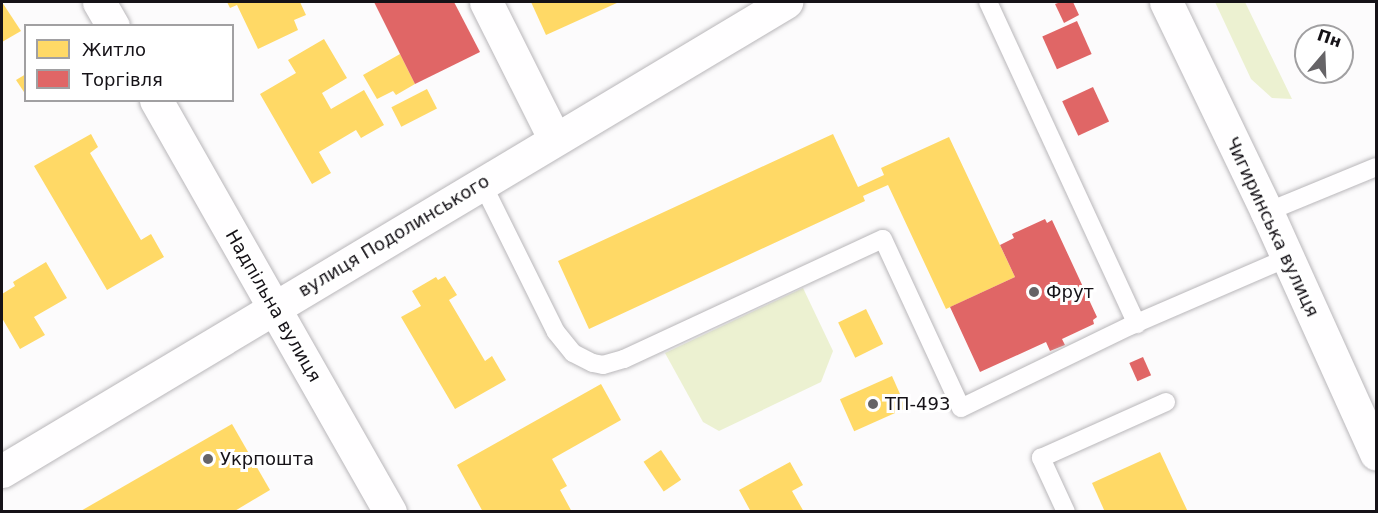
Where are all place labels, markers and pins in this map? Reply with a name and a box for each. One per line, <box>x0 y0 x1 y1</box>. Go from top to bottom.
place label: Фрут <box>1046 281 1094 303</box>
marker: Фрут <box>1027 285 1041 299</box>
place label: ТП-493 <box>885 393 950 415</box>
marker: ТП-493 <box>866 397 880 411</box>
place label: Укрпошта <box>220 448 314 470</box>
marker: Укрпошта <box>201 452 215 466</box>

